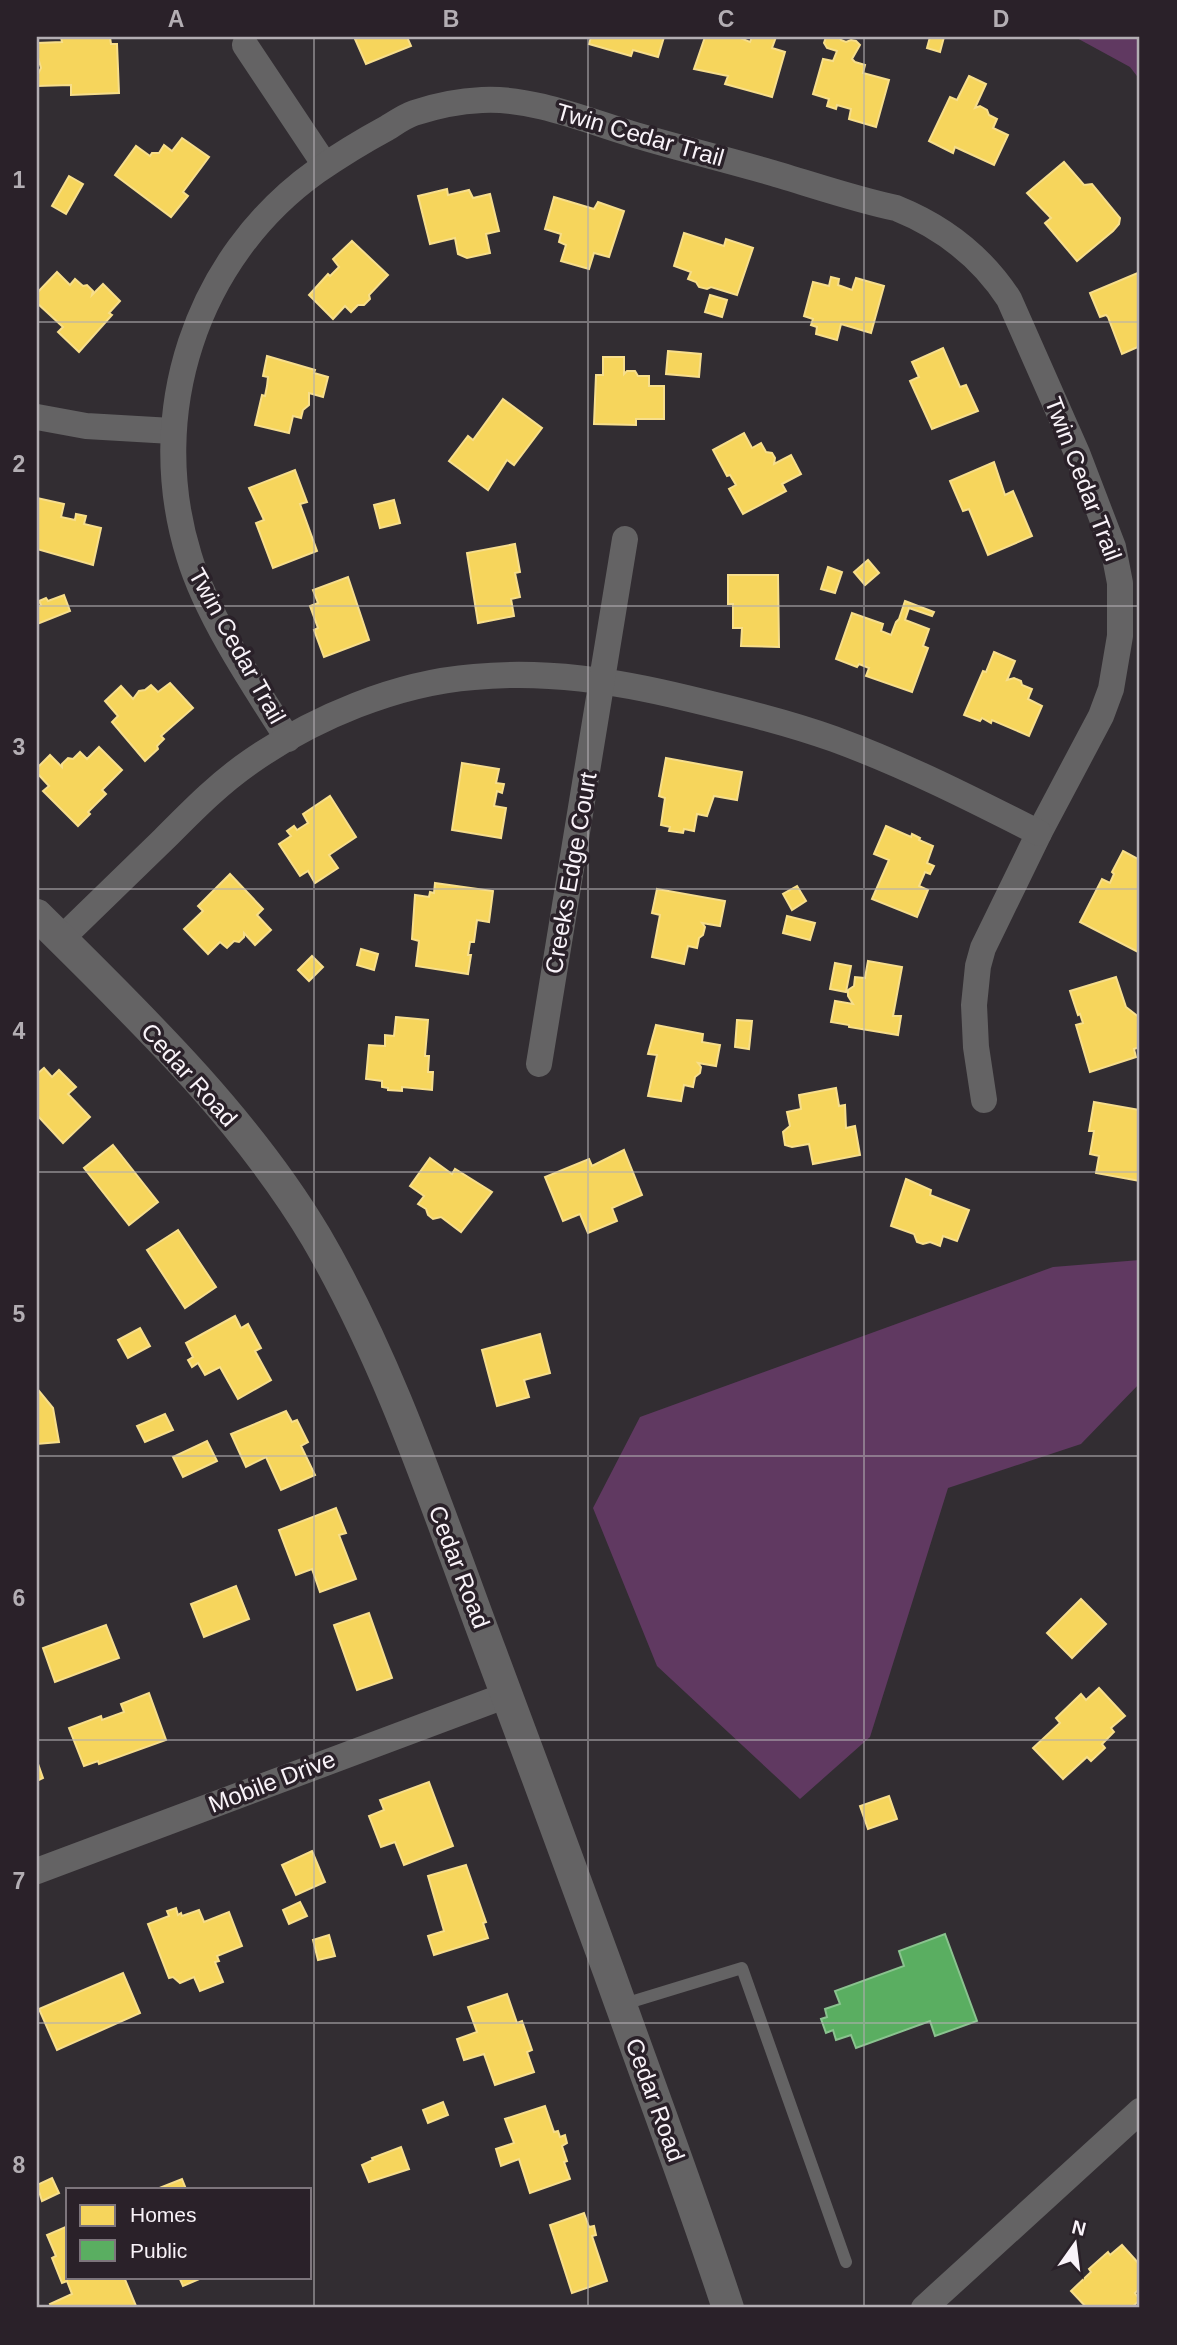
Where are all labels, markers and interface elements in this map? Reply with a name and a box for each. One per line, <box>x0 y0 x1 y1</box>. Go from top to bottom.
text: A <box>168 6 184 32</box>
text: B <box>443 6 459 32</box>
text: C <box>718 6 734 32</box>
text: D <box>993 6 1009 32</box>
street label: Twin Cedar Trail <box>553 98 727 171</box>
text: 1 <box>13 167 26 193</box>
street label: Twin Cedar Trail <box>1040 393 1127 565</box>
text: 2 <box>13 451 25 477</box>
street label: Twin Cedar Trail <box>184 563 291 728</box>
text: 3 <box>13 734 25 760</box>
street label: Creeks Edge Court <box>539 770 602 976</box>
text: 4 <box>13 1018 26 1044</box>
street label: Cedar Road <box>136 1018 243 1132</box>
text: 5 <box>13 1301 26 1327</box>
street label: Cedar Road <box>424 1502 495 1632</box>
text: 6 <box>13 1585 25 1611</box>
street label: Mobile Drive <box>205 1745 339 1818</box>
text: 7 <box>13 1868 25 1894</box>
street label: Cedar Road <box>621 2034 690 2165</box>
text: 8 <box>13 2152 26 2178</box>
legend <box>66 2188 312 2278</box>
text: Homes <box>130 2203 197 2226</box>
north arrow <box>1040 2208 1110 2278</box>
text: N <box>1070 2216 1088 2240</box>
text: Public <box>130 2239 187 2262</box>

